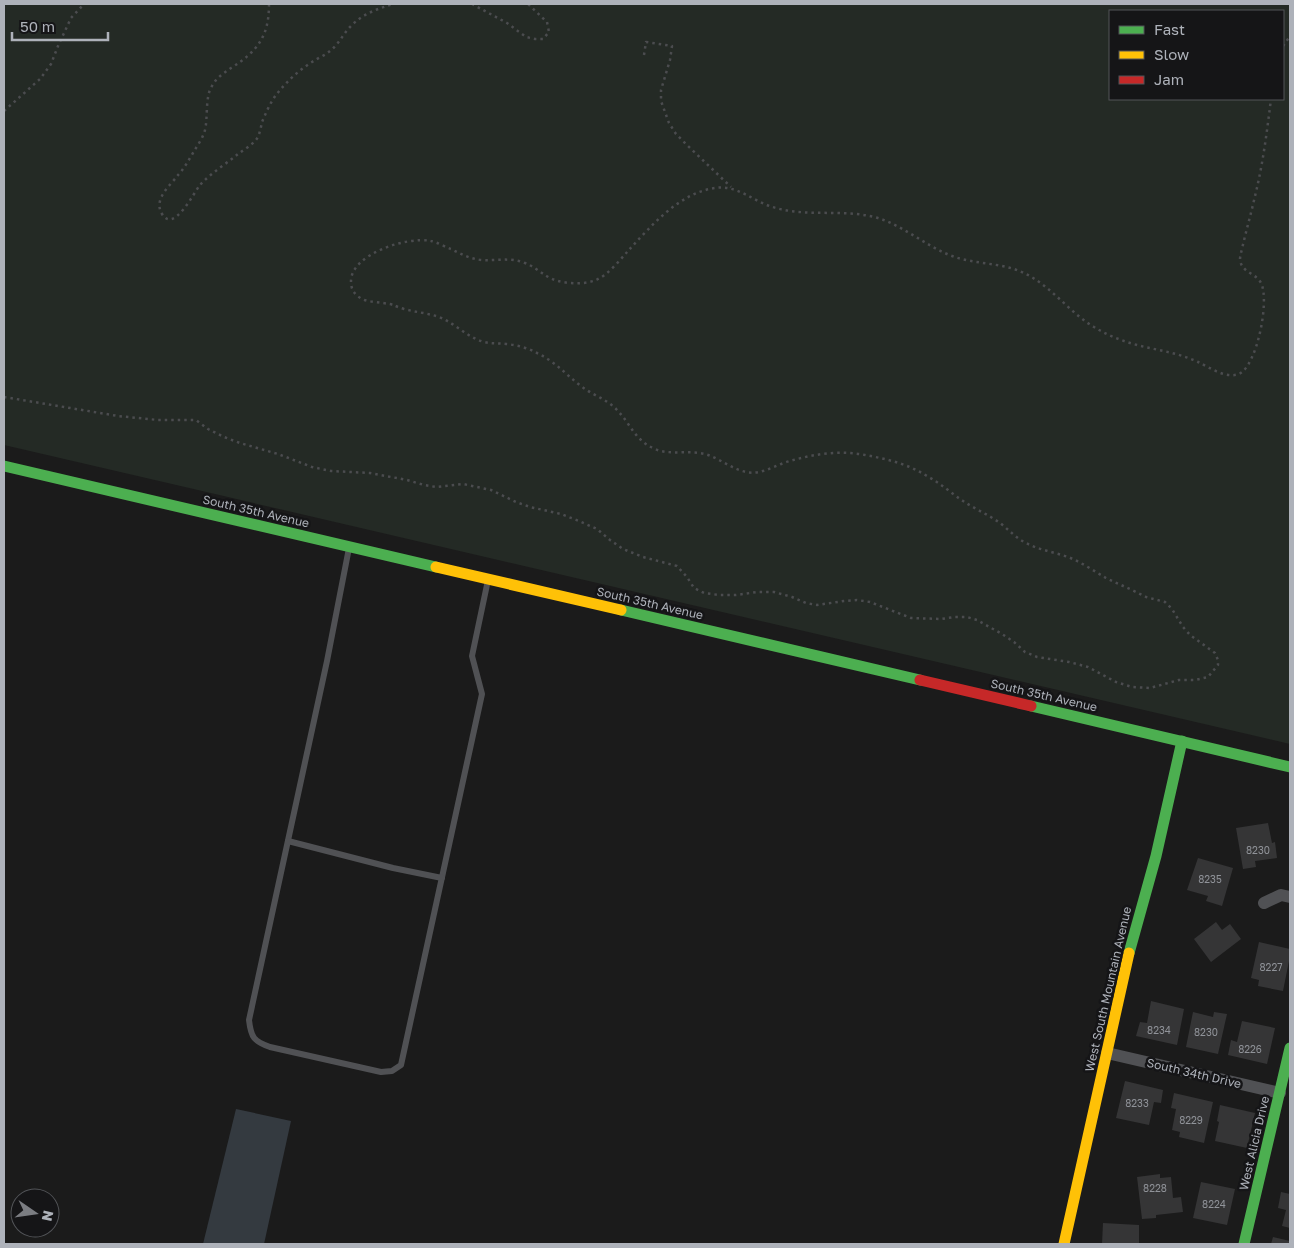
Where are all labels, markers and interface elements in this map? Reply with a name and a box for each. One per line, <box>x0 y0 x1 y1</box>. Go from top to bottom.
scale bar <box>12 10 109 42</box>
legend <box>1109 10 1284 100</box>
text: 50 m <box>20 17 55 35</box>
text: Fast <box>1154 20 1185 38</box>
text: Slow <box>1154 45 1189 63</box>
text: Jam <box>1154 70 1184 88</box>
street label: South 35th Avenue <box>201 491 311 531</box>
street label: South 35th Avenue <box>595 583 705 623</box>
street label: South 35th Avenue <box>989 675 1099 715</box>
house number: 8230 <box>1246 844 1270 856</box>
house number: 8235 <box>1198 873 1222 885</box>
street label: West South Mountain Avenue <box>1082 905 1134 1073</box>
house number: 8227 <box>1260 961 1283 973</box>
house number: 8234 <box>1147 1024 1171 1036</box>
house number: 8230 <box>1194 1026 1218 1038</box>
house number: 8226 <box>1238 1043 1262 1055</box>
street label: South 34th Drive <box>1145 1055 1243 1091</box>
street label: West Alicia Drive <box>1236 1094 1272 1192</box>
house number: 8233 <box>1125 1097 1149 1109</box>
house number: 8229 <box>1179 1114 1203 1126</box>
house number: 8228 <box>1143 1182 1167 1194</box>
north arrow <box>10 1188 60 1238</box>
house number: 8224 <box>1202 1198 1226 1210</box>
text: N <box>39 1209 58 1223</box>

